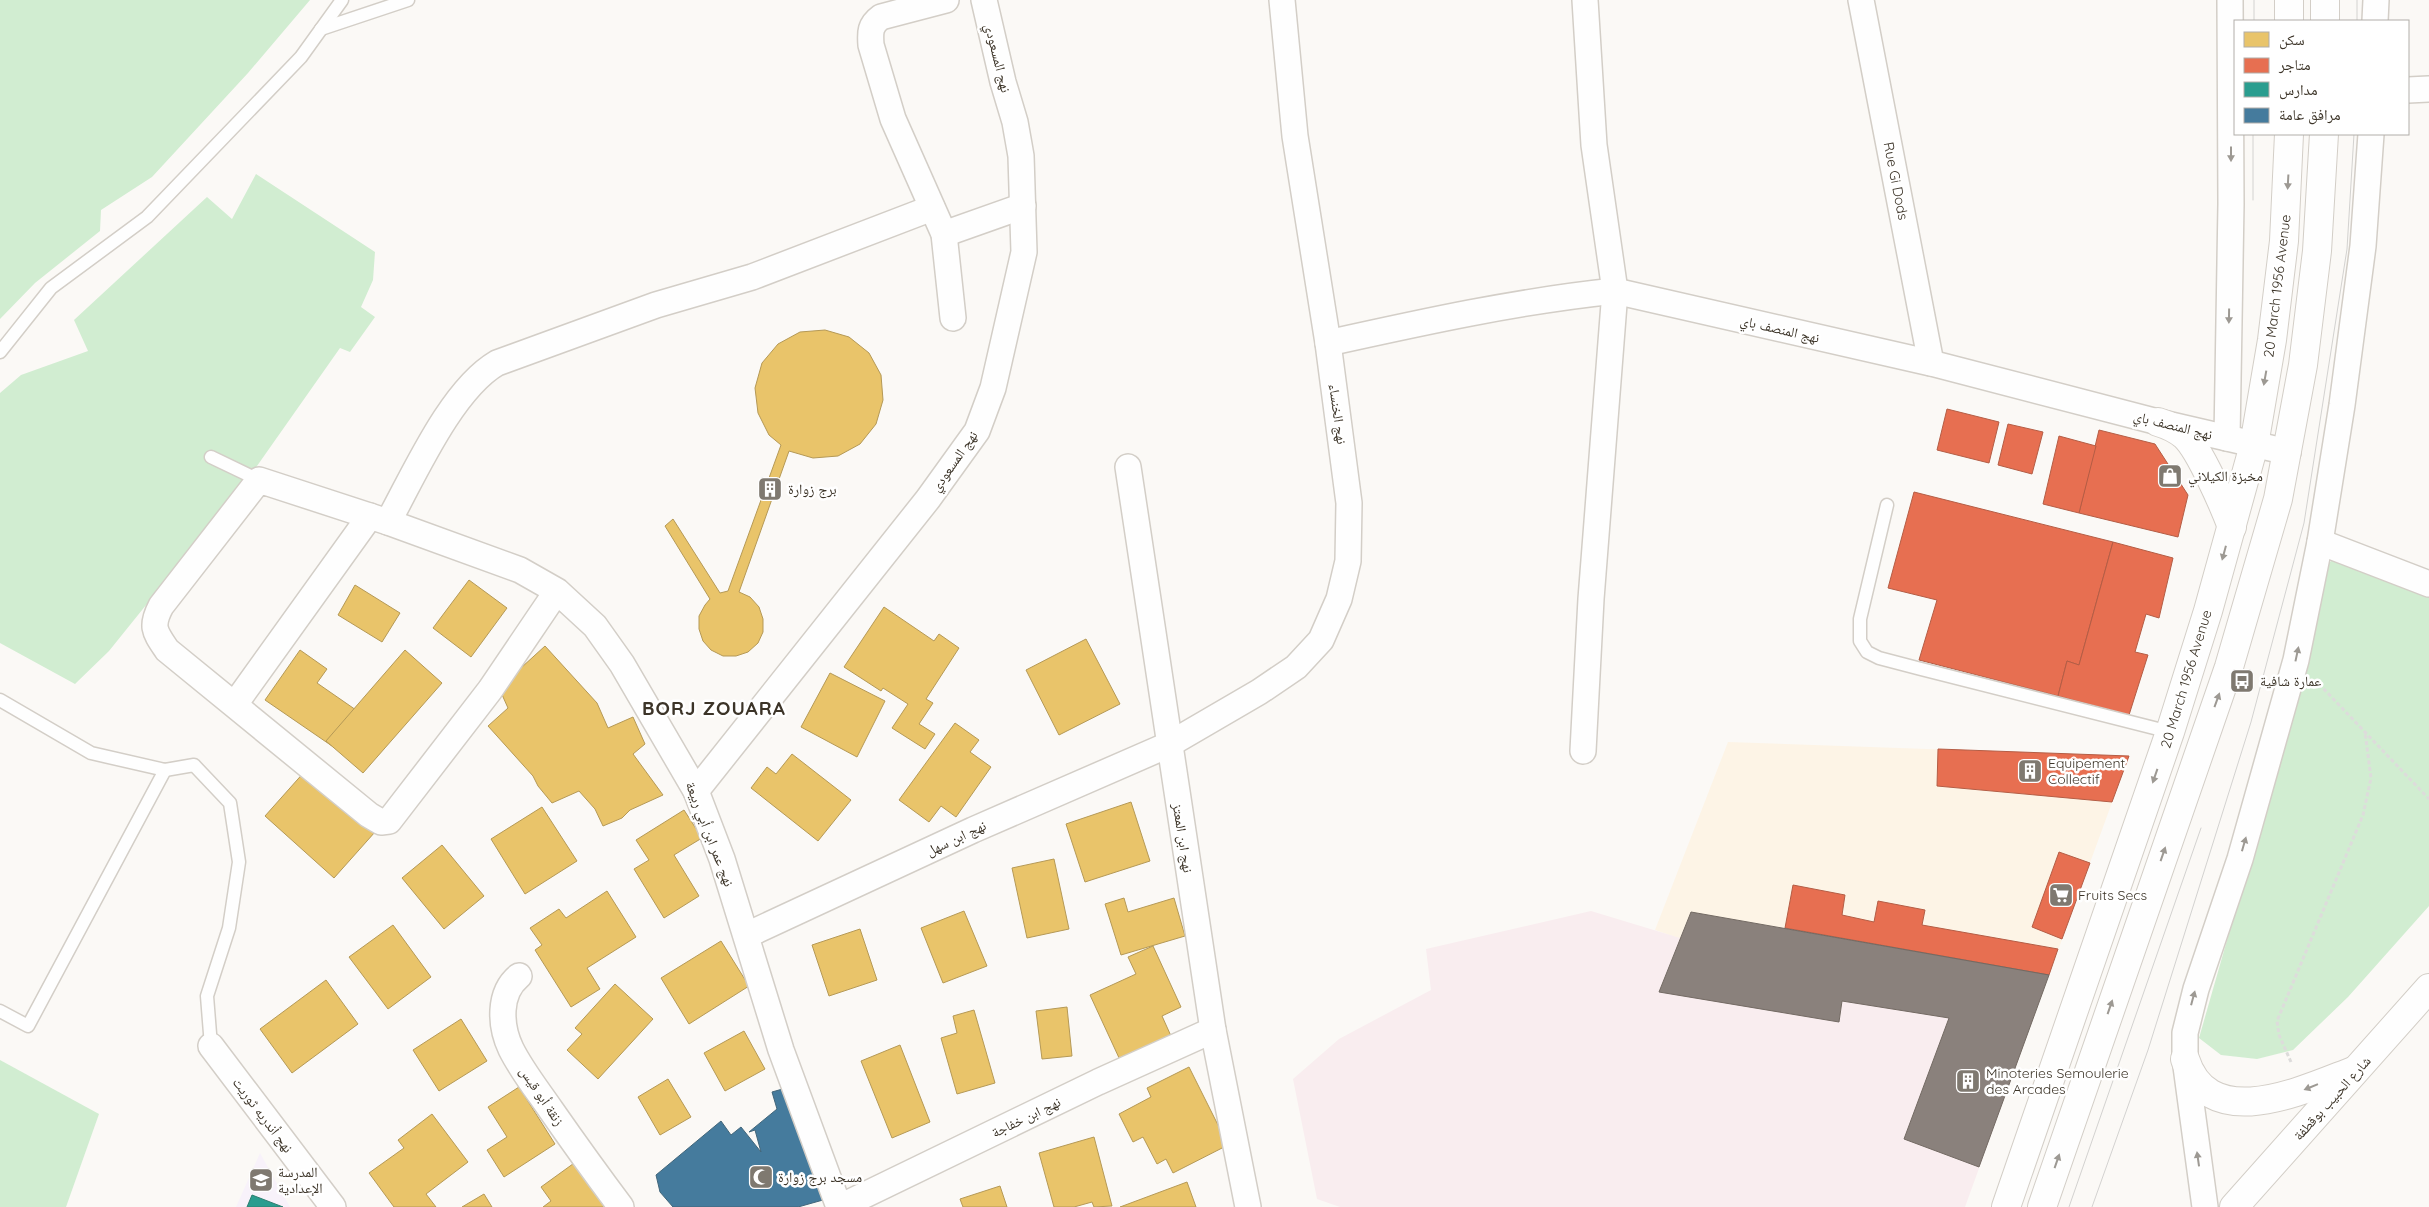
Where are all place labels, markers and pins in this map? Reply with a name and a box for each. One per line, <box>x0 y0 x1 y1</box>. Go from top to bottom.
shop icon: مخبزة الكيلاني <box>2157 463 2183 489</box>
place label: مخبزة الكيلاني <box>2188 467 2263 488</box>
building icon: برج زوارة <box>757 476 783 502</box>
place label: برج زوارة <box>788 480 837 499</box>
bus stop icon: عمارة شافية <box>2229 668 2255 694</box>
place label: عمارة شافية <box>2260 672 2321 690</box>
place label: Equipement Collectif <box>2048 754 2125 788</box>
building icon: Equipement Collectif <box>2017 758 2043 784</box>
supermarket icon: Fruits Secs <box>2048 882 2074 908</box>
place label: Fruits Secs <box>2078 886 2147 904</box>
place label: Minoteries Semoulerie des Arcades <box>1986 1064 2129 1098</box>
building icon: Minoteries Semoulerie des Arcades <box>1955 1068 1981 1094</box>
place label: المدرسة الإعدادية <box>278 1163 323 1197</box>
mosque icon: مسجد برج زوارة <box>748 1164 774 1190</box>
school or university icon: المدرسة الإعدادية <box>248 1167 274 1193</box>
place label: مسجد برج زوارة <box>778 1168 862 1187</box>

